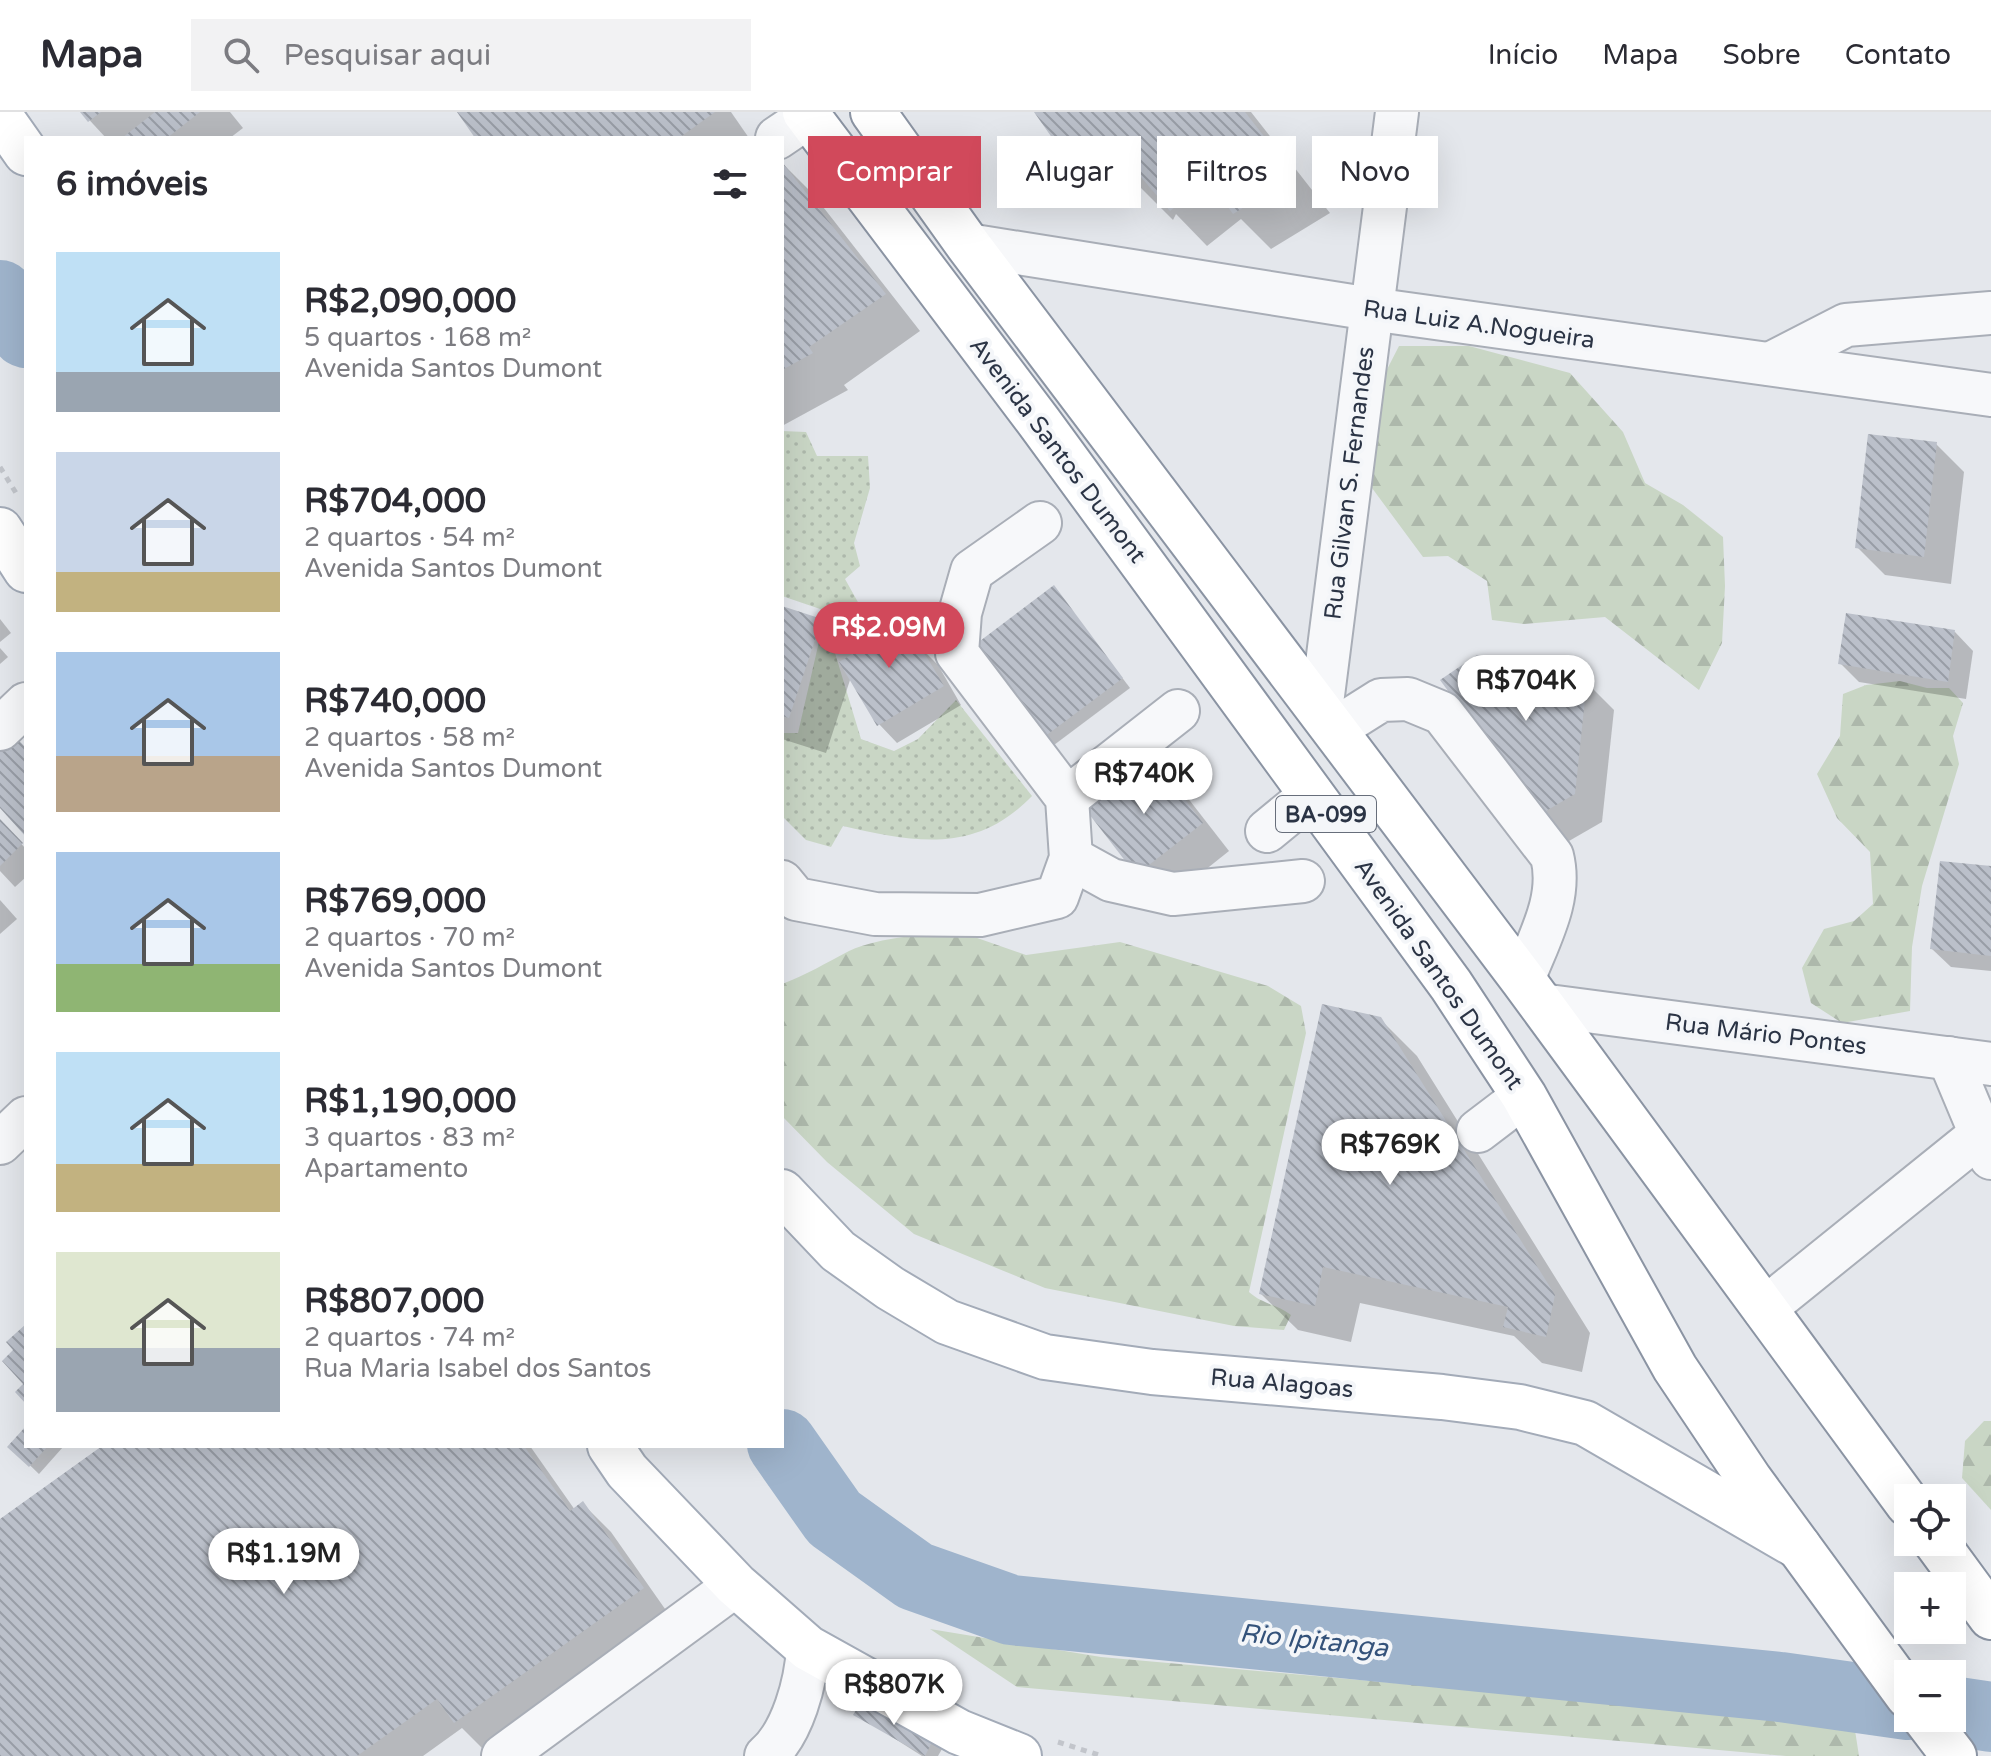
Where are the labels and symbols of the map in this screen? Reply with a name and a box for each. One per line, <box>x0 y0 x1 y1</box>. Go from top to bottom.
street label: Rua Luiz A.Nogueira <box>1361 294 1597 355</box>
street label: Avenida Santos Dumont <box>963 332 1152 569</box>
street label: Rua Gilvan S. Fernandes <box>1318 345 1381 621</box>
pin: R$2.09M <box>815 602 963 670</box>
pin: R$704K <box>1461 655 1591 723</box>
pin: R$740K <box>1079 748 1209 816</box>
road number: BA-099 <box>1276 796 1376 832</box>
street label: Avenida Santos Dumont <box>1348 853 1529 1095</box>
street label: Rua Mário Pontes <box>1663 1008 1868 1061</box>
pin: R$769K <box>1325 1119 1455 1187</box>
street label: Rua Alagoas <box>1209 1363 1355 1404</box>
pin: R$1.19M <box>210 1528 358 1596</box>
water label: Rio Ipitanga <box>1238 1617 1391 1664</box>
pin: R$807K <box>829 1659 959 1727</box>

